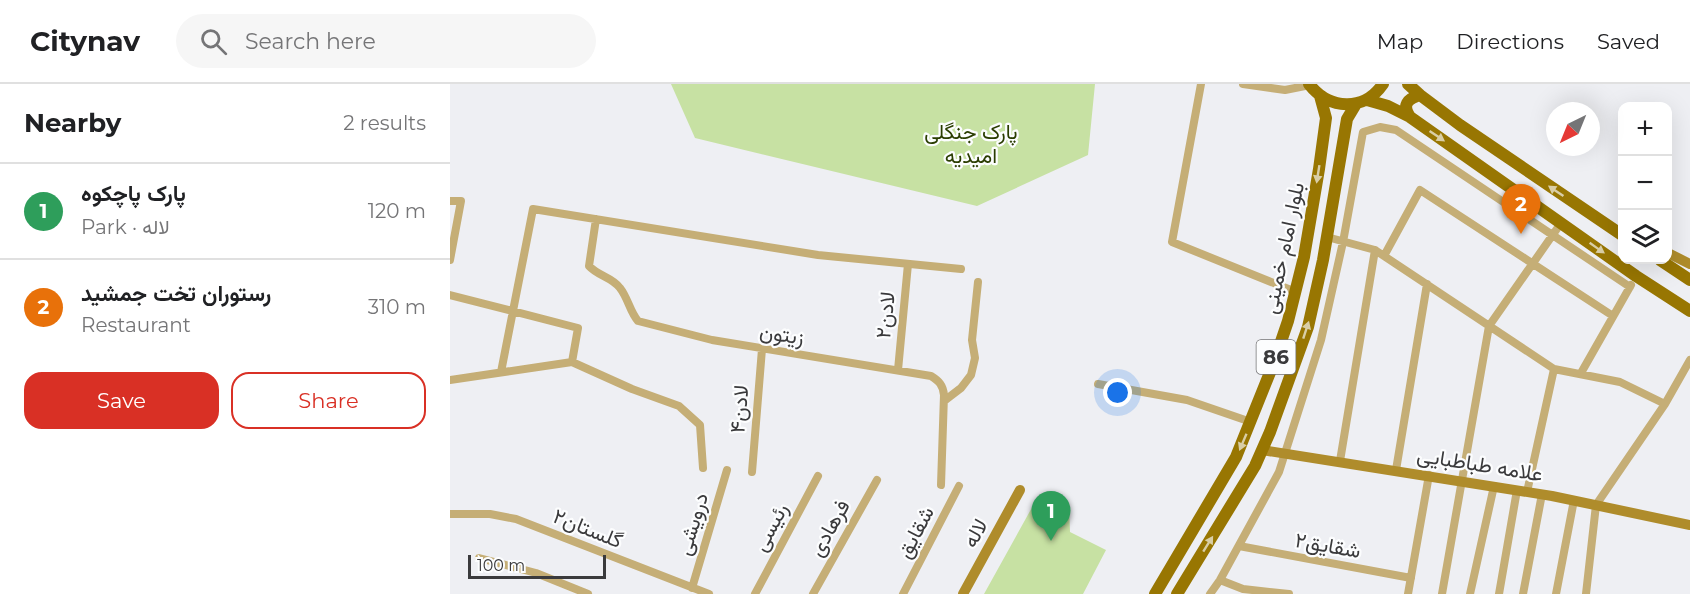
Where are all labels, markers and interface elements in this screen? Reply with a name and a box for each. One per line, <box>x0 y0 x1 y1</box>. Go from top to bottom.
search box <box>176 14 596 68</box>
text: Citynav <box>30 24 140 58</box>
icon: search <box>197 25 230 58</box>
text: Search here <box>245 28 376 55</box>
text: Map <box>1377 29 1423 54</box>
text: Directions <box>1456 29 1564 54</box>
text: Saved <box>1597 29 1660 54</box>
north arrow <box>1546 102 1600 156</box>
map controls <box>1618 102 1672 264</box>
button: + <box>1618 102 1672 156</box>
text: Nearby <box>24 107 121 139</box>
text: 2 results <box>343 111 426 135</box>
park label: پارک جنگلی امیدیه <box>924 119 1018 168</box>
one-way arrow <box>1429 130 1445 141</box>
button: − <box>1618 156 1672 210</box>
one-way arrow <box>1313 165 1322 184</box>
text: پارک پاچکوه <box>81 180 186 207</box>
street label: بلوار امام خمینی <box>1257 180 1311 316</box>
pin: 2 <box>1502 184 1540 234</box>
one-way arrow <box>1549 185 1565 197</box>
text: 1 <box>40 199 47 223</box>
text: 120 m <box>368 199 426 223</box>
button: layers <box>1618 210 1672 264</box>
text: Park · لاله <box>81 215 170 239</box>
one-way arrow <box>1588 242 1604 254</box>
text: رستوران تخت جمشید <box>81 280 271 307</box>
street label: لادن۲ <box>870 290 900 340</box>
text: 2 <box>38 295 49 319</box>
text: 310 m <box>368 295 426 319</box>
text: Restaurant <box>81 313 191 337</box>
street label: زیتون <box>758 318 806 351</box>
one-way arrow <box>1302 321 1311 339</box>
road number: 86 <box>1256 340 1296 374</box>
button: Save <box>24 372 219 429</box>
button: Share <box>231 372 426 429</box>
your location <box>1103 378 1132 407</box>
street label: لادن۴ <box>724 384 754 434</box>
one-way arrow <box>1238 433 1248 451</box>
street label: علامه طباطبایی <box>1415 442 1545 486</box>
street label: درویشی <box>671 490 714 559</box>
pin: 1 <box>1032 492 1070 541</box>
street label: فرهادی <box>803 495 856 561</box>
street label: رئیسی <box>747 499 794 556</box>
street label: شقایق <box>891 502 939 562</box>
street label: گلستان۲ <box>550 503 626 553</box>
street label: لاله <box>957 514 993 552</box>
street label: شقایق۲ <box>1293 527 1363 563</box>
one-way arrow <box>1202 536 1213 552</box>
scale bar <box>468 552 606 580</box>
text: 100 m <box>477 556 525 575</box>

